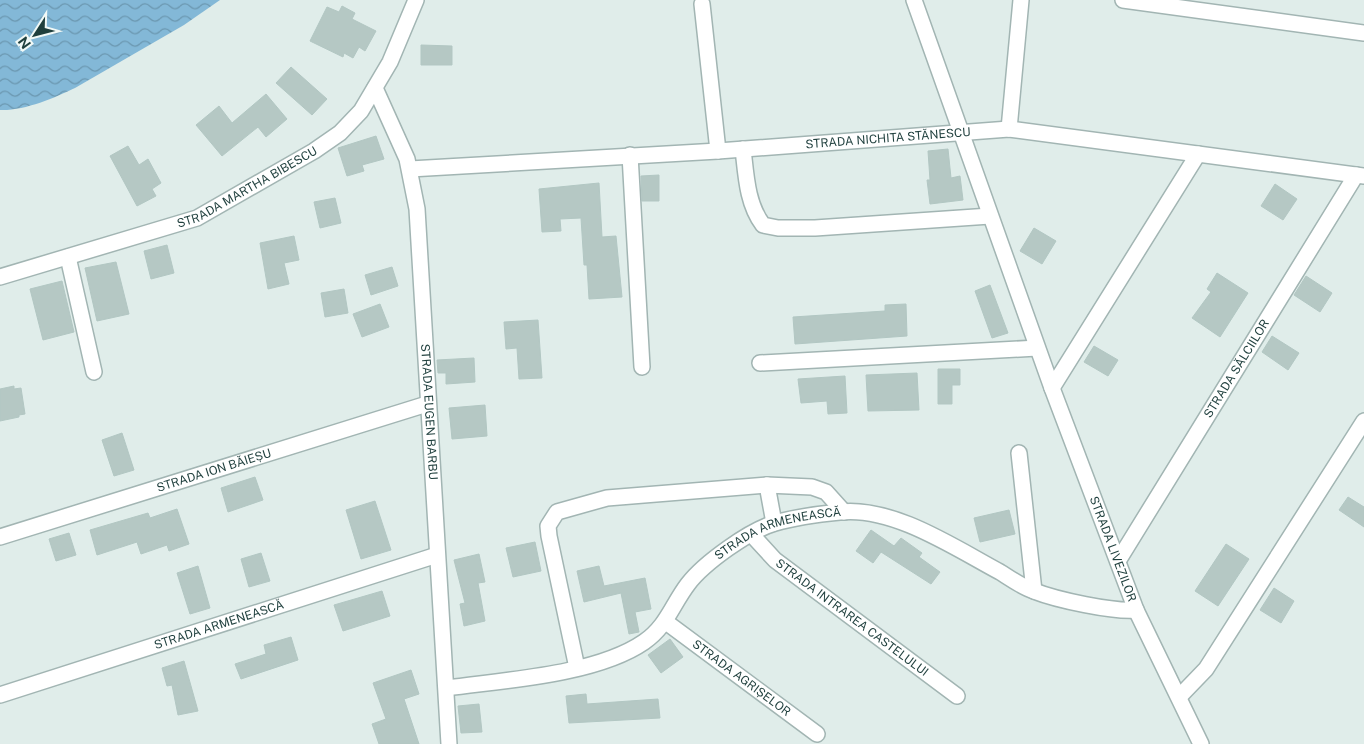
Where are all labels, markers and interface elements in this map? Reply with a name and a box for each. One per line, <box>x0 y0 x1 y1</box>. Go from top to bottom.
north arrow <box>10 10 60 60</box>
text: N <box>15 34 34 52</box>
street label: STRADA NICHITA STĂNESCU <box>805 125 971 151</box>
street label: STRADA MARTHA BIBESCU <box>175 144 320 231</box>
street label: STRADA SĂLCIILOR <box>1201 317 1272 420</box>
street label: STRADA EUGEN BARBU <box>418 343 440 480</box>
street label: STRADA ION BĂIEȘU <box>155 446 273 495</box>
street label: STRADA LIVEZILOR <box>1087 494 1139 604</box>
street label: STRADA ARMENEASCĂ <box>712 505 842 563</box>
street label: STRADA INTRAREA CASTELULUI <box>773 556 931 679</box>
street label: STRADA ARMENEASCĂ <box>152 597 286 652</box>
street label: STRADA AGRIȘELOR <box>690 637 793 719</box>

